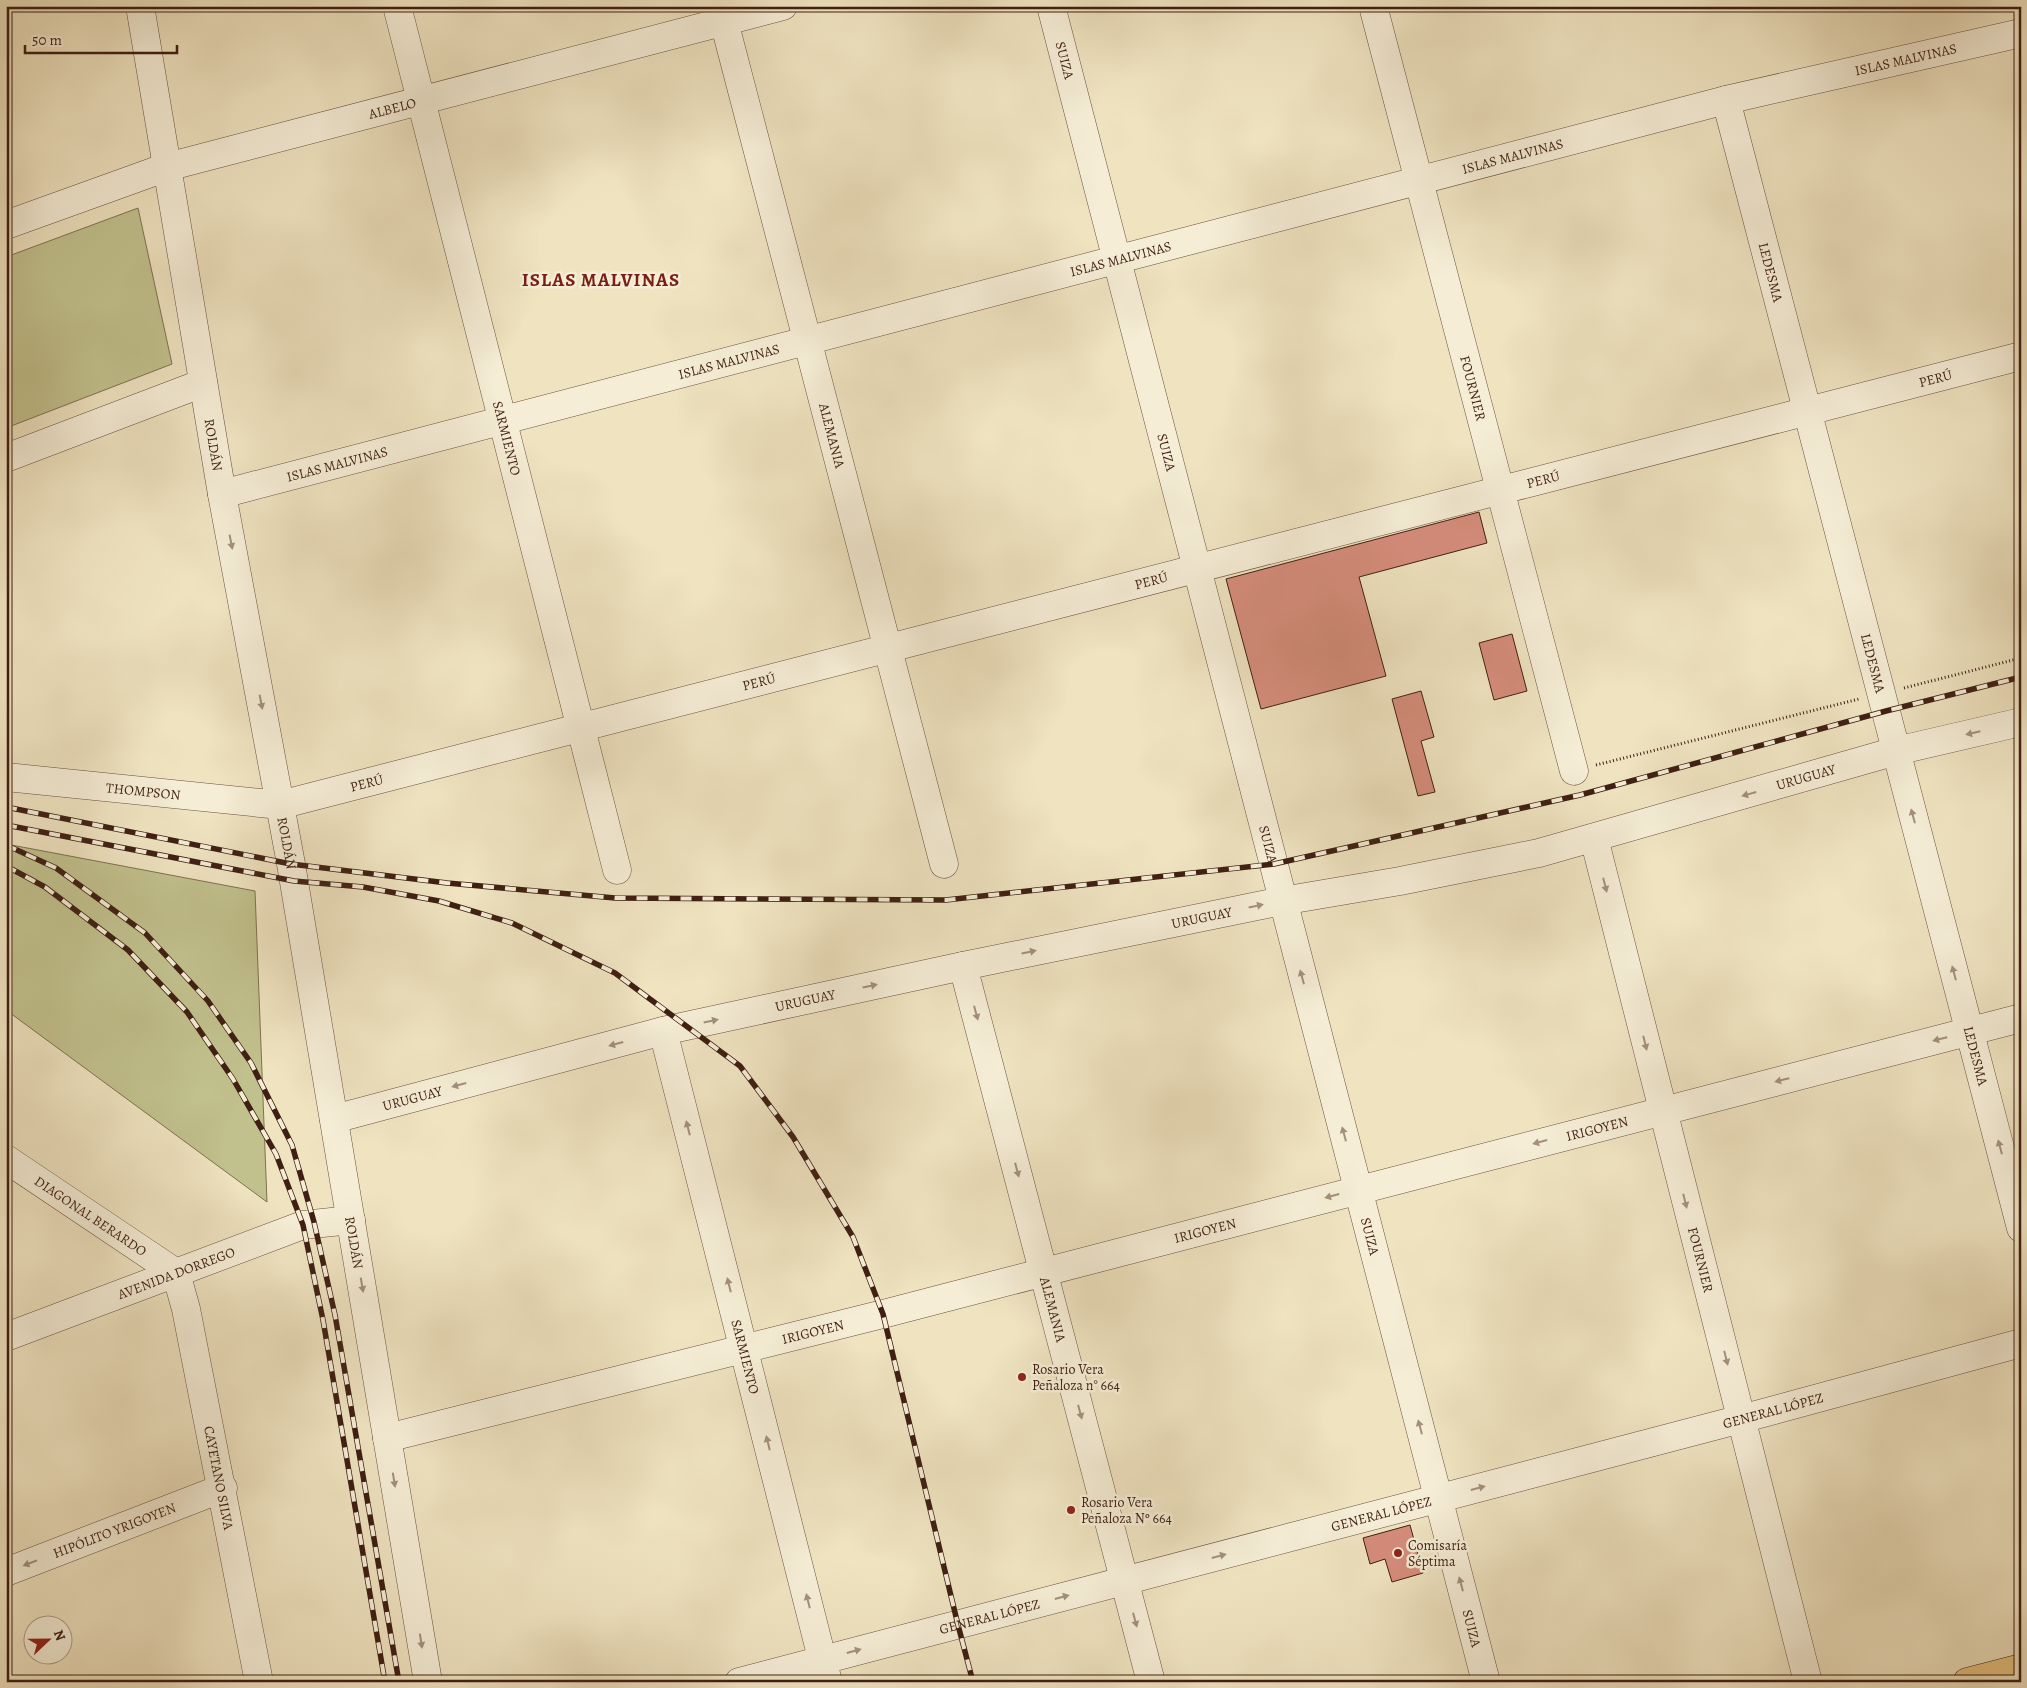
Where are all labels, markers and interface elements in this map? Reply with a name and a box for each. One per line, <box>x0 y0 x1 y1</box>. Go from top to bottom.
scale bar <box>25 22 178 54</box>
text: 50 m <box>32 30 62 50</box>
street label: ISLAS MALVINAS <box>1853 38 1959 80</box>
street label: SUIZA <box>1051 39 1079 82</box>
street label: ALBELO <box>365 93 418 124</box>
street label: ISLAS MALVINAS <box>1460 134 1565 178</box>
street label: ISLAS MALVINAS <box>1068 236 1173 281</box>
street label: LEDESMA <box>1754 240 1788 305</box>
district label: ISLAS MALVINAS <box>522 267 680 293</box>
street label: ISLAS MALVINAS <box>676 339 782 384</box>
street label: FOURNIER <box>1456 353 1491 423</box>
street label: PERÚ <box>1917 365 1955 391</box>
street label: SARMIENTO <box>488 399 526 478</box>
street label: ALEMANIA <box>814 400 850 471</box>
street label: ROLDÁN <box>200 417 227 473</box>
street label: SUIZA <box>1153 431 1181 474</box>
street label: ISLAS MALVINAS <box>284 441 390 486</box>
street label: PERÚ <box>1524 466 1562 493</box>
one-way arrow <box>227 535 235 551</box>
street label: PERÚ <box>1132 567 1170 594</box>
street label: LEDESMA <box>1856 631 1890 696</box>
street label: PERÚ <box>740 668 778 695</box>
one-way arrow <box>257 694 265 710</box>
one-way arrow <box>1966 729 1981 737</box>
street label: URUGUAY <box>1774 759 1838 794</box>
street label: PERÚ <box>348 769 386 796</box>
street label: THOMPSON <box>105 778 181 804</box>
one-way arrow <box>1741 790 1756 798</box>
one-way arrow <box>1909 808 1917 823</box>
street label: ROLDÁN <box>273 815 301 871</box>
street label: SUIZA <box>1255 823 1283 866</box>
one-way arrow <box>1602 878 1610 893</box>
street label: URUGUAY <box>1170 902 1234 933</box>
one-way arrow <box>1249 902 1264 910</box>
one-way arrow <box>1021 948 1037 956</box>
one-way arrow <box>1950 965 1958 980</box>
one-way arrow <box>1298 969 1306 984</box>
one-way arrow <box>862 982 877 990</box>
street label: URUGUAY <box>773 984 838 1016</box>
one-way arrow <box>972 1005 980 1020</box>
one-way arrow <box>703 1016 719 1024</box>
street label: LEDESMA <box>1959 1024 1993 1088</box>
one-way arrow <box>1641 1036 1649 1051</box>
one-way arrow <box>1932 1036 1947 1044</box>
one-way arrow <box>609 1040 624 1048</box>
one-way arrow <box>1775 1076 1790 1084</box>
street label: URUGUAY <box>380 1081 445 1115</box>
one-way arrow <box>452 1082 467 1090</box>
street label: IRIGOYEN <box>1564 1111 1630 1145</box>
one-way arrow <box>684 1120 692 1135</box>
one-way arrow <box>1339 1126 1347 1141</box>
one-way arrow <box>1533 1138 1548 1146</box>
one-way arrow <box>1995 1140 2003 1155</box>
one-way arrow <box>1013 1162 1021 1178</box>
street label: DIAGONAL BERARDO <box>31 1171 151 1260</box>
one-way arrow <box>1325 1192 1340 1200</box>
one-way arrow <box>1681 1193 1689 1208</box>
street label: IRIGOYEN <box>1172 1213 1238 1247</box>
street label: ROLDÁN <box>341 1215 368 1270</box>
street label: SUIZA <box>1356 1215 1384 1258</box>
street label: FOURNIER <box>1683 1225 1718 1295</box>
street label: AVENIDA DORREGO <box>114 1242 238 1304</box>
street label: ALEMANIA <box>1035 1274 1071 1345</box>
one-way arrow <box>358 1278 366 1294</box>
one-way arrow <box>724 1278 732 1293</box>
street label: IRIGOYEN <box>780 1315 846 1348</box>
street label: SARMIENTO <box>727 1317 764 1396</box>
one-way arrow <box>1722 1350 1730 1365</box>
place label: Rosario Vera Peñaloza n° 664 <box>1032 1360 1120 1395</box>
marker: Rosario Vera Peñaloza n° 664 <box>1016 1371 1028 1383</box>
street label: GENERAL LÓPEZ <box>1721 1388 1825 1433</box>
one-way arrow <box>1077 1404 1085 1419</box>
one-way arrow <box>1416 1419 1424 1434</box>
street label: CAYETANO SILVA <box>200 1424 239 1532</box>
one-way arrow <box>764 1435 772 1450</box>
one-way arrow <box>391 1473 399 1489</box>
one-way arrow <box>1471 1484 1486 1492</box>
street label: GENERAL LÓPEZ <box>1329 1491 1434 1536</box>
place label: Rosario Vera Peñaloza Nº 664 <box>1081 1493 1172 1528</box>
street label: HIPÓLITO YRIGOYEN <box>50 1498 178 1563</box>
marker: Rosario Vera Peñaloza Nº 664 <box>1065 1504 1077 1516</box>
place label: Comisaría Séptima <box>1408 1536 1468 1571</box>
marker: Comisaría Séptima <box>1392 1547 1404 1559</box>
one-way arrow <box>1212 1552 1227 1560</box>
one-way arrow <box>23 1560 38 1567</box>
one-way arrow <box>1457 1576 1465 1591</box>
one-way arrow <box>804 1593 812 1608</box>
one-way arrow <box>1055 1593 1070 1601</box>
street label: GENERAL LÓPEZ <box>937 1594 1042 1639</box>
street label: SUIZA <box>1458 1607 1486 1650</box>
one-way arrow <box>1131 1612 1139 1627</box>
north arrow <box>22 1616 72 1666</box>
text: N <box>49 1627 70 1644</box>
one-way arrow <box>418 1633 426 1649</box>
one-way arrow <box>847 1647 862 1655</box>

